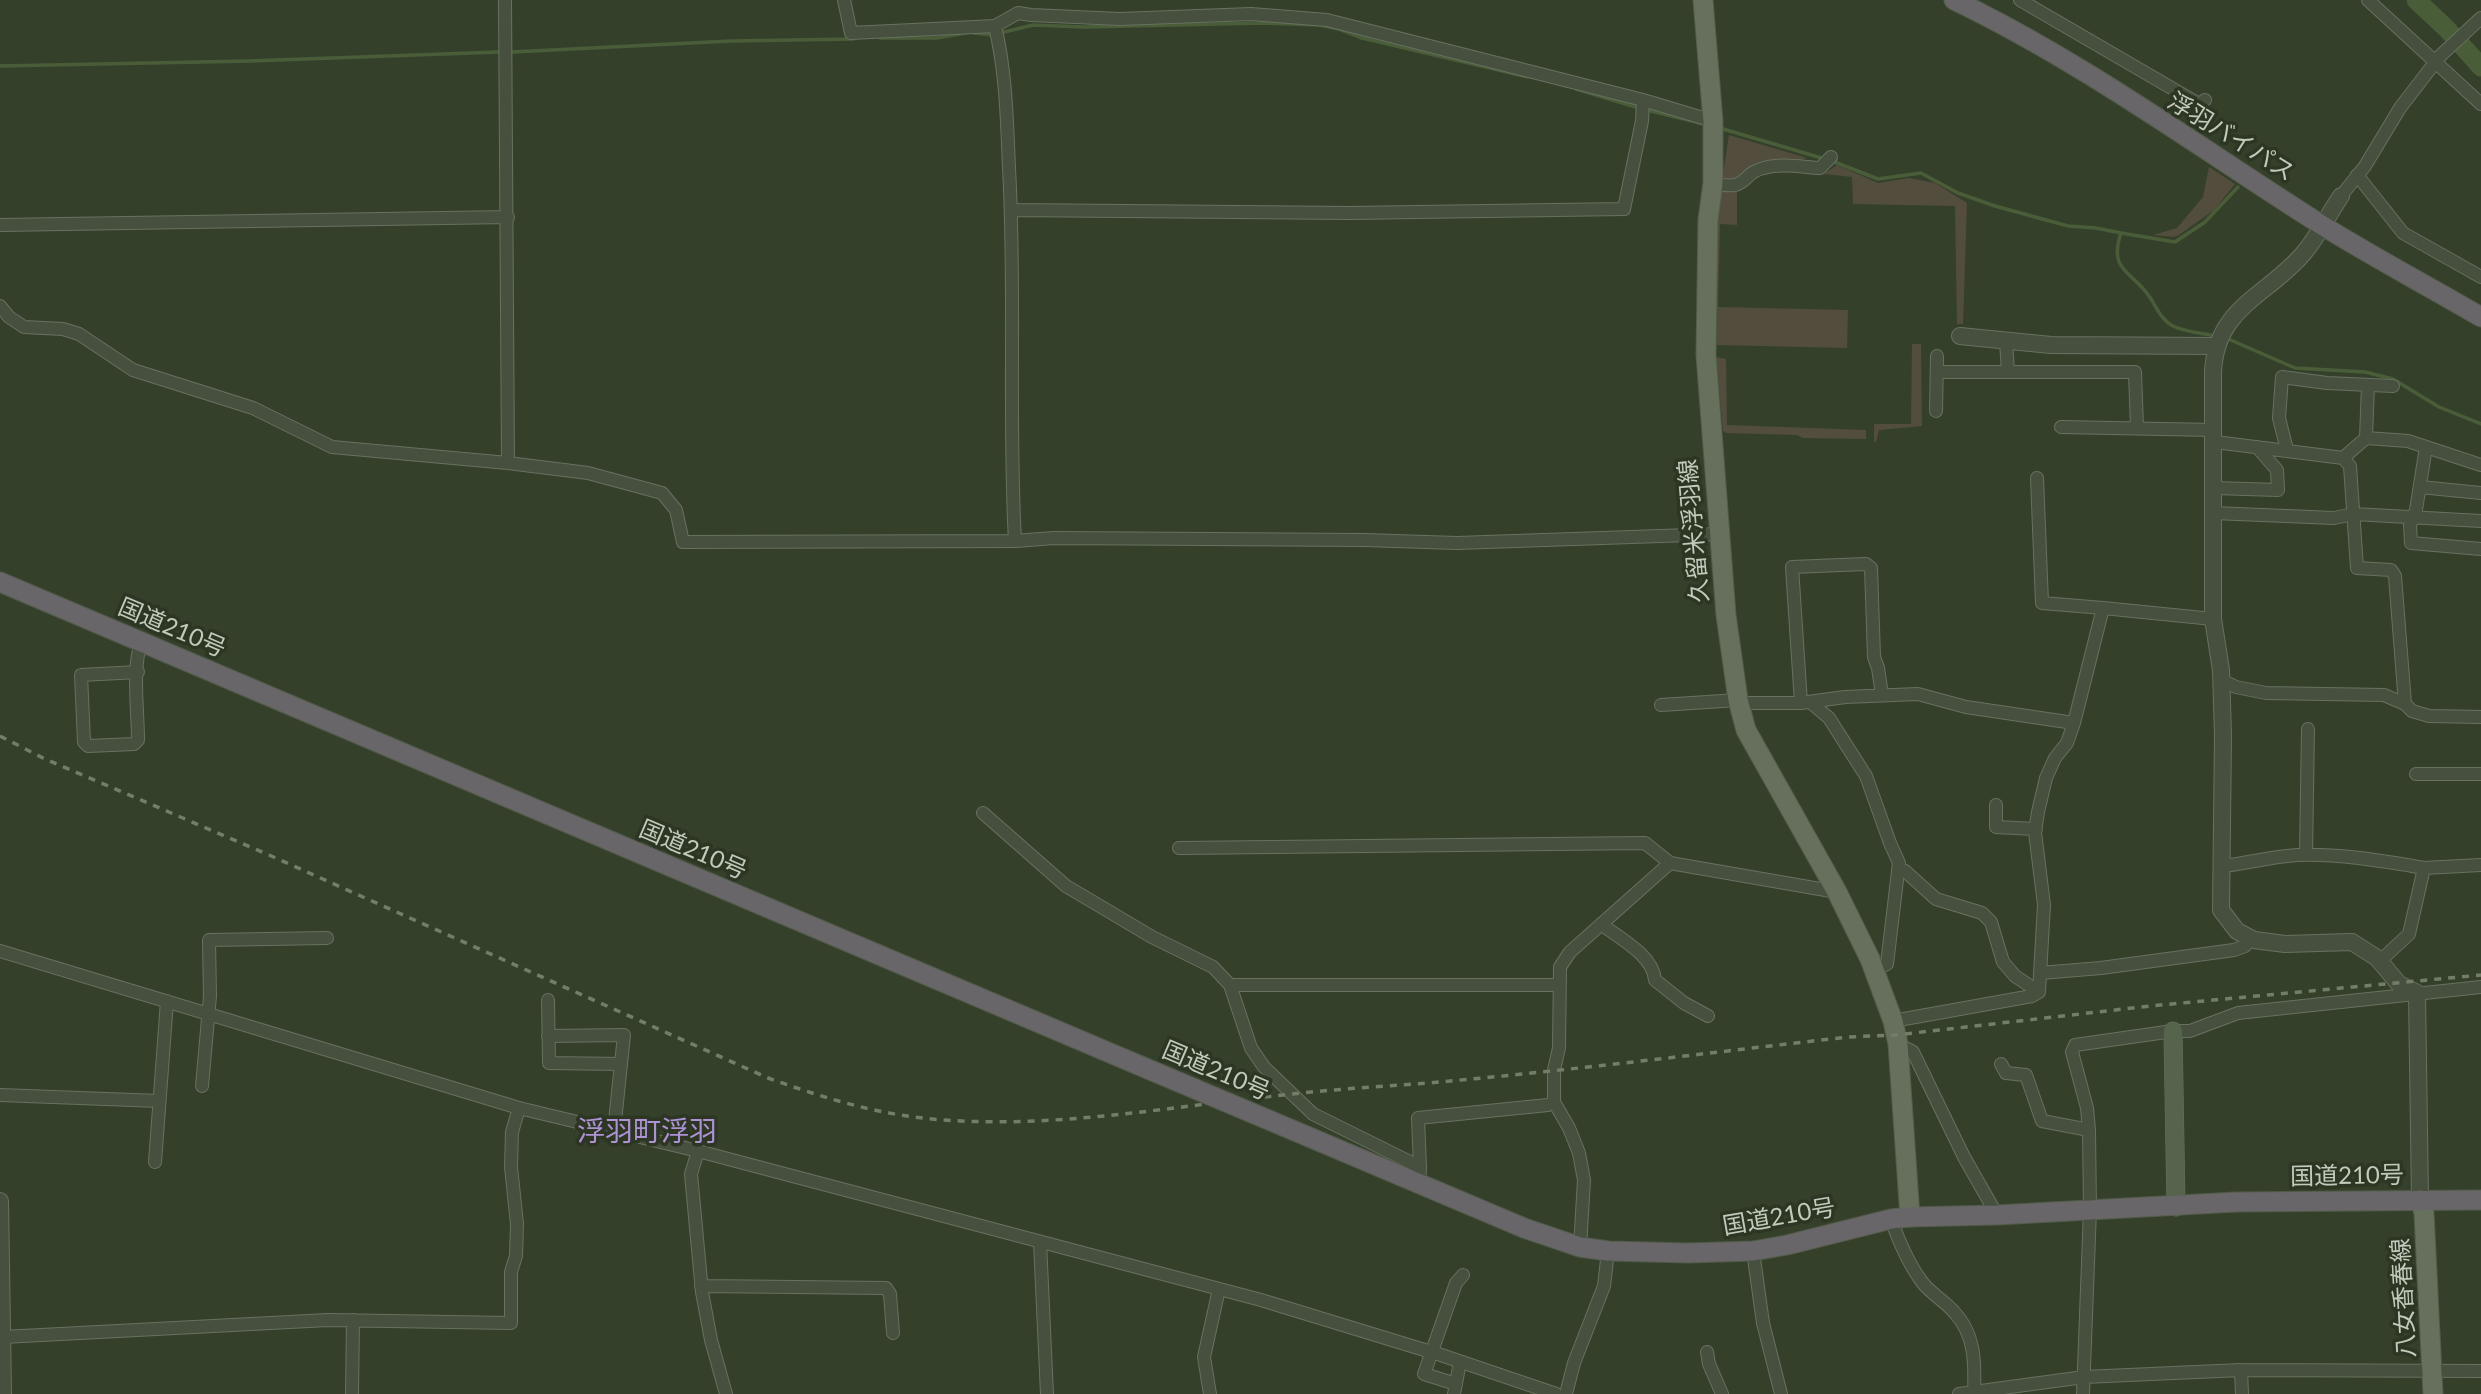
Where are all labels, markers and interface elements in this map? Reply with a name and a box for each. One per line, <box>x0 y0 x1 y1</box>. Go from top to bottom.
street label: 浮羽バイパス <box>2162 87 2300 187</box>
street label: 久留米浮羽線 <box>1673 458 1715 604</box>
street label: 国道210号 <box>114 593 230 663</box>
street label: 国道210号 <box>635 815 751 885</box>
street label: 国道210号 <box>1158 1036 1274 1106</box>
district label: 浮羽町浮羽 <box>577 1115 717 1149</box>
street label: 国道210号 <box>2290 1161 2404 1191</box>
street label: 国道210号 <box>1720 1193 1838 1241</box>
street label: 八女香春線 <box>2386 1237 2422 1359</box>

